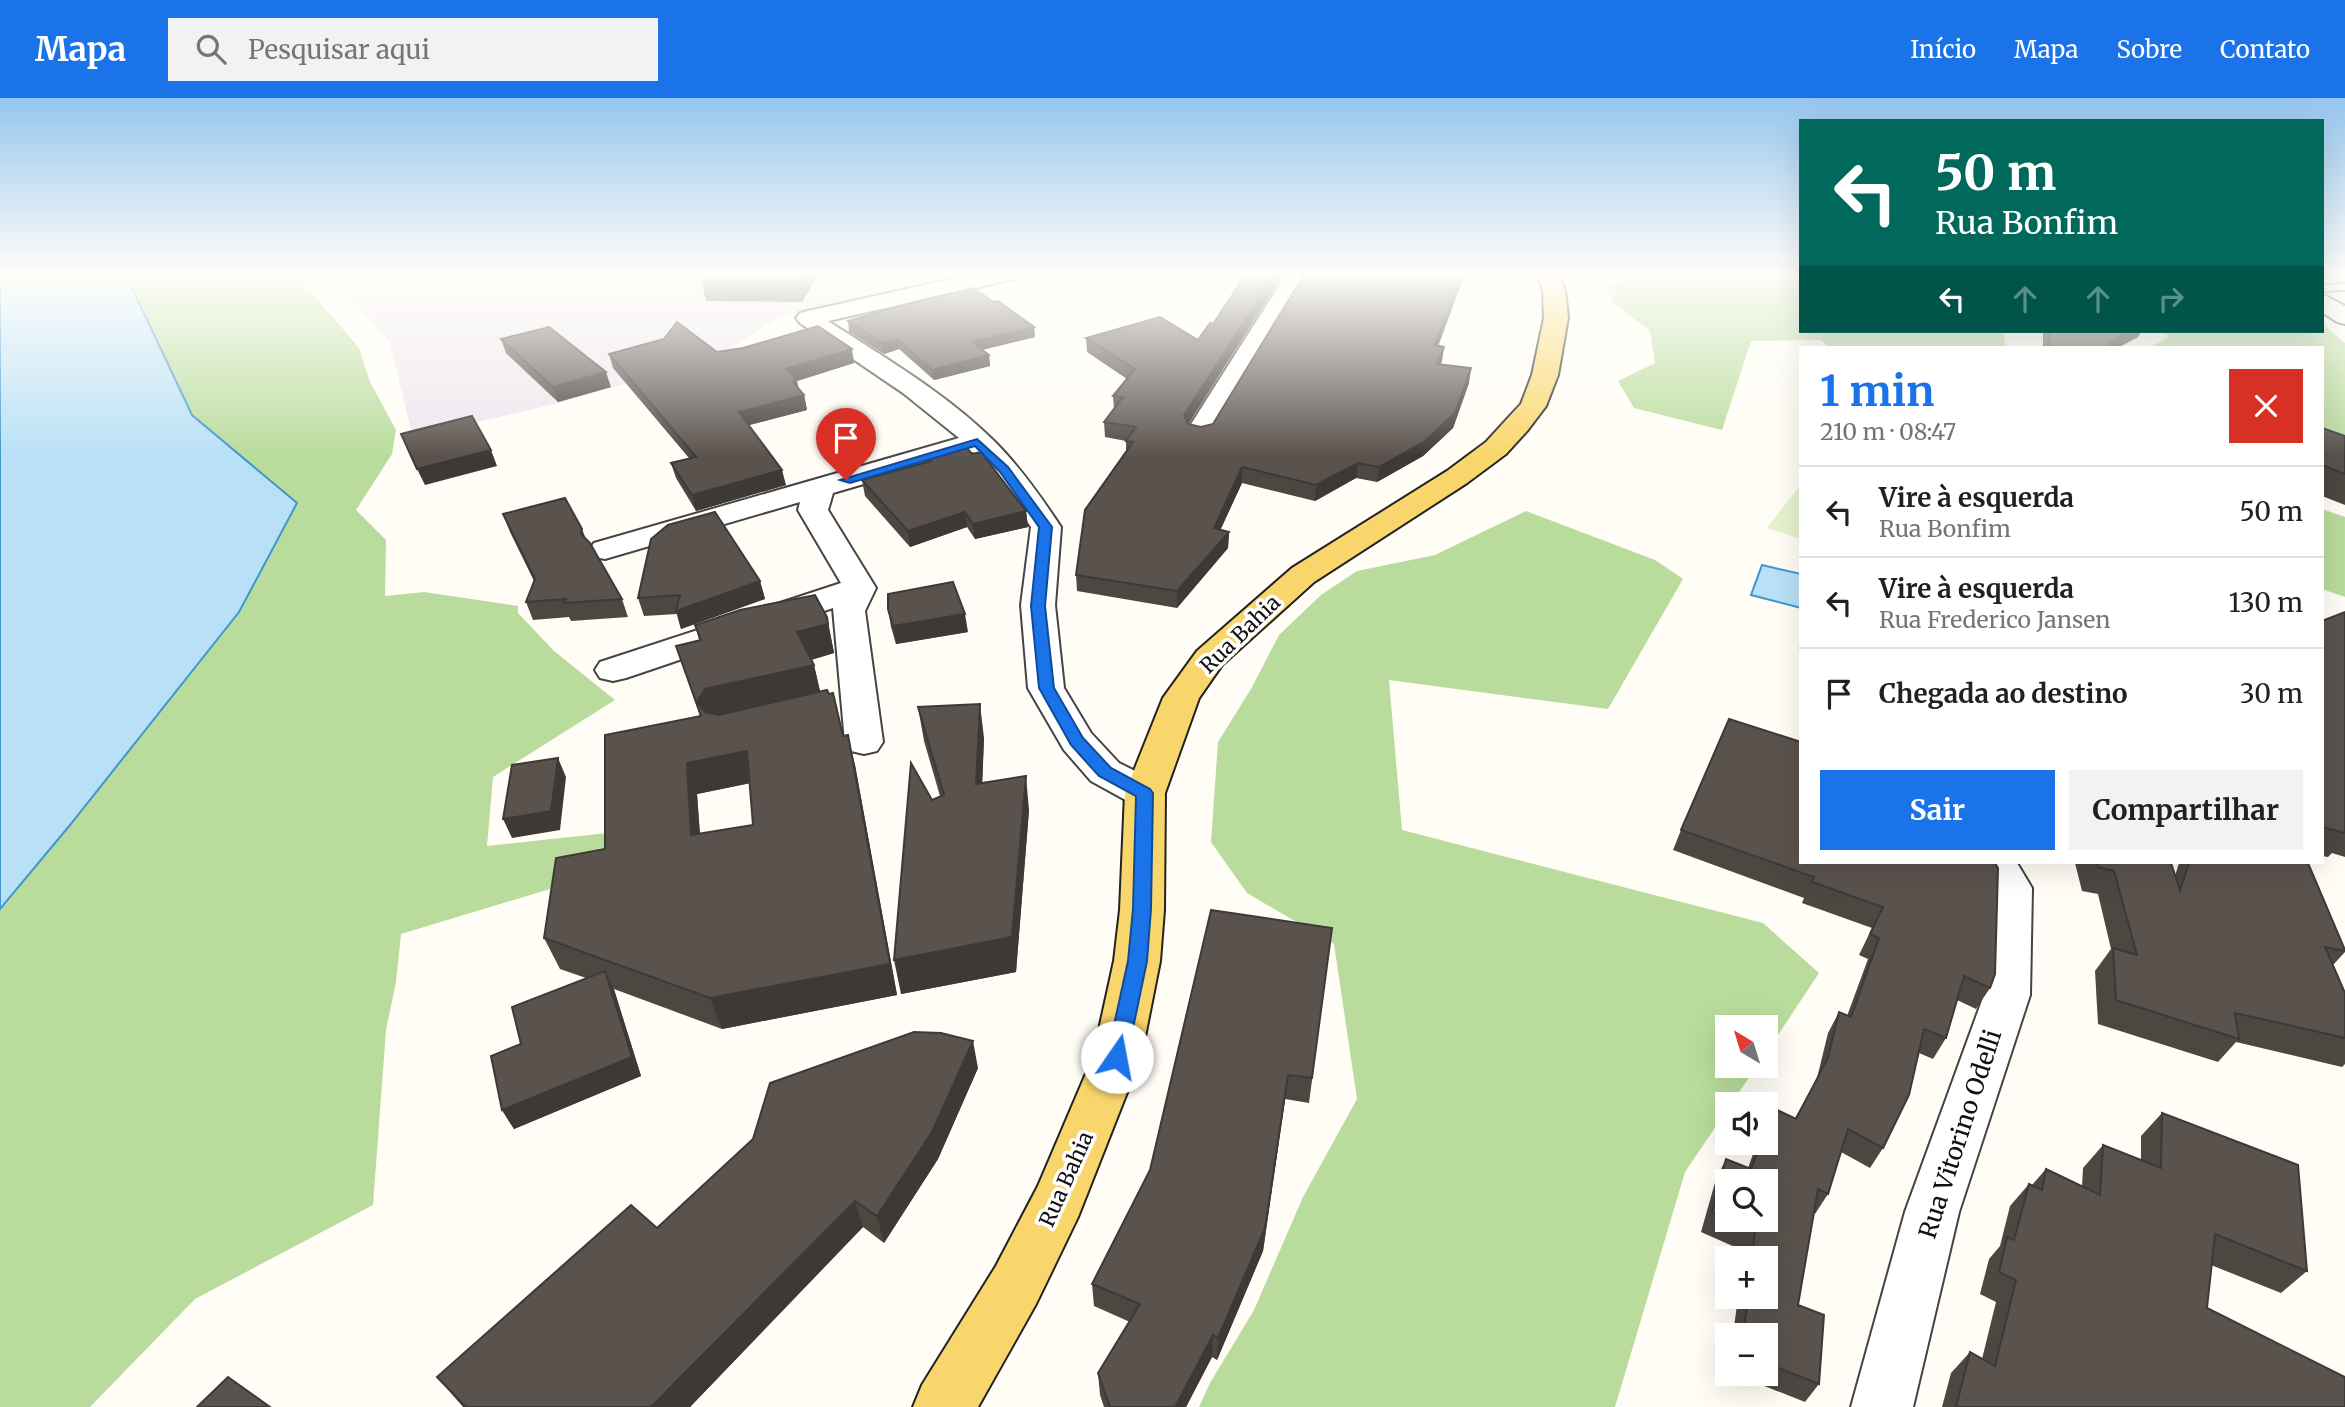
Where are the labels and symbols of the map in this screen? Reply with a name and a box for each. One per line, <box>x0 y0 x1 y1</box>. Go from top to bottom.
pin <box>816 408 876 480</box>
street label: Rua Bahia <box>1194 589 1286 679</box>
north arrow <box>1715 1015 1778 1078</box>
position arrow <box>1080 1020 1154 1094</box>
street label: Rua Vitorino Odelli <box>1912 1025 2008 1242</box>
street label: Rua Bahia <box>1033 1127 1099 1231</box>

